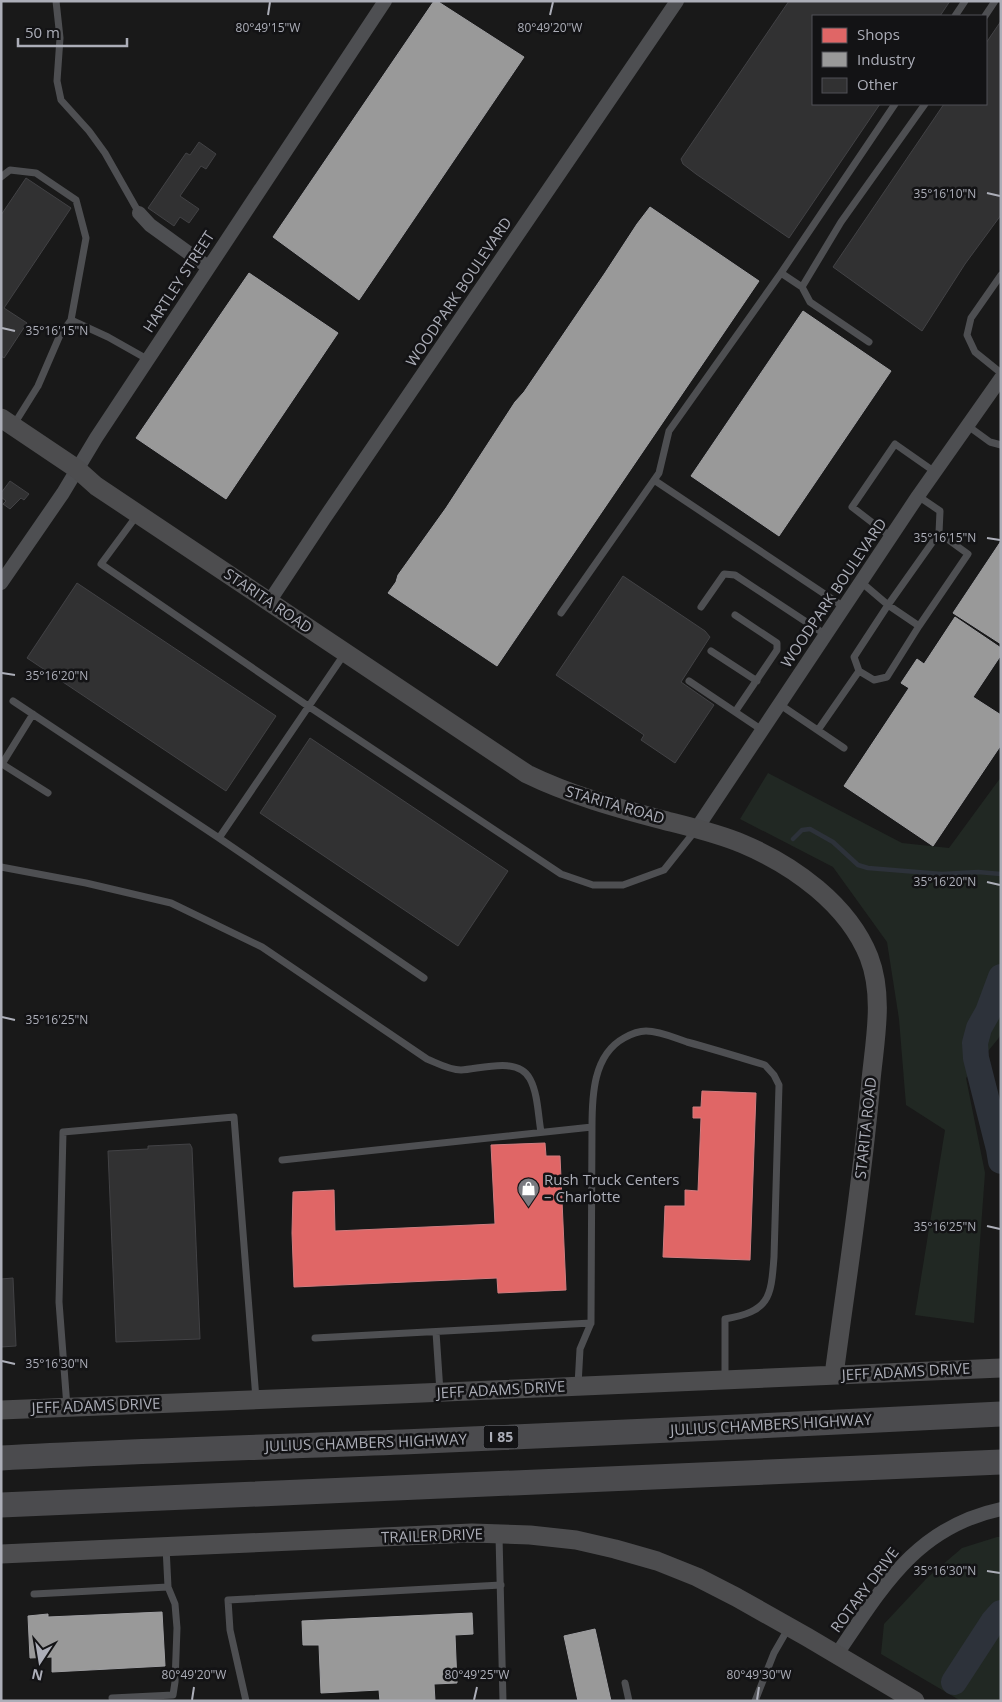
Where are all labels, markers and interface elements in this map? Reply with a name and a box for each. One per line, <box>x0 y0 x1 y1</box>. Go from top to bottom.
scale bar <box>18 15 126 47</box>
legend <box>812 15 987 105</box>
text: 80°49'15"W <box>236 19 300 36</box>
text: 80°49'20"W <box>518 19 582 36</box>
text: 50 m <box>25 22 60 42</box>
text: Shops <box>857 24 900 44</box>
text: Industry <box>857 49 915 69</box>
text: Other <box>857 74 898 94</box>
text: 35°16'10"N <box>914 185 976 202</box>
street label: WOODPARK BOULEVARD <box>401 213 516 370</box>
street label: HARTLEY STREET <box>138 226 219 336</box>
text: 35°16'15"N <box>26 322 88 339</box>
street label: WOODPARK BOULEVARD <box>776 514 891 671</box>
text: 35°16'15"N <box>914 529 976 546</box>
street label: STARITA ROAD <box>221 563 317 637</box>
text: 35°16'20"N <box>26 667 88 684</box>
street label: STARITA ROAD <box>563 780 667 828</box>
text: 35°16'20"N <box>914 873 976 890</box>
text: 35°16'25"N <box>26 1011 88 1028</box>
street label: STARITA ROAD <box>850 1076 880 1180</box>
place label: Rush Truck Centers – Charlotte <box>544 1169 679 1206</box>
shop icon: Rush Truck Centers – Charlotte <box>516 1177 540 1208</box>
text: 35°16'25"N <box>914 1218 976 1235</box>
text: 35°16'30"N <box>26 1355 88 1372</box>
street label: JEFF ADAMS DRIVE <box>839 1358 971 1384</box>
street label: JEFF ADAMS DRIVE <box>434 1376 566 1402</box>
street label: JEFF ADAMS DRIVE <box>29 1393 161 1417</box>
street label: JULIUS CHAMBERS HIGHWAY <box>668 1409 873 1439</box>
road number: I 85 <box>484 1425 518 1448</box>
street label: JULIUS CHAMBERS HIGHWAY <box>263 1428 468 1456</box>
street label: TRAILER DRIVE <box>381 1523 483 1547</box>
street label: ROTARY DRIVE <box>826 1543 903 1636</box>
text: 35°16'30"N <box>914 1562 976 1579</box>
north arrow <box>15 1637 65 1687</box>
text: N <box>30 1665 45 1686</box>
text: 80°49'20"W <box>162 1666 226 1683</box>
text: 80°49'25"W <box>445 1666 509 1683</box>
text: 80°49'30"W <box>727 1666 791 1683</box>

